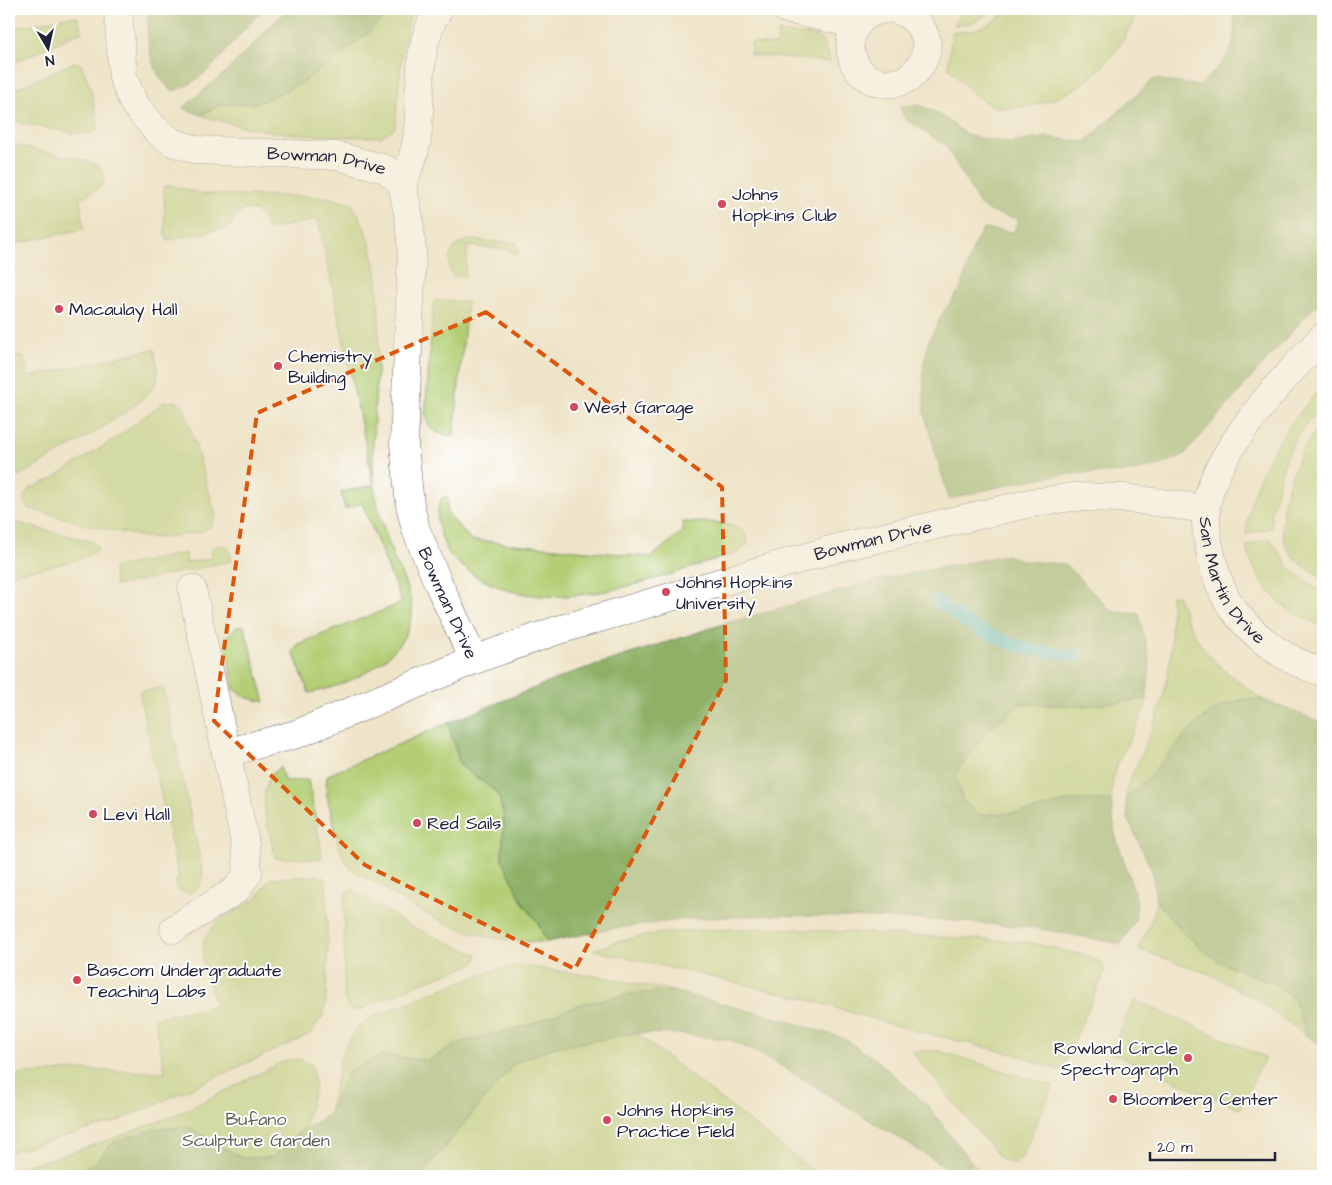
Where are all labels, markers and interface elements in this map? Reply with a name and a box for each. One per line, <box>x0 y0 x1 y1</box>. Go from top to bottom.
north arrow <box>22 22 72 72</box>
text: N <box>44 49 56 70</box>
street label: Bowman Drive <box>267 141 389 182</box>
place label: Johns Hopkins Club <box>732 182 837 228</box>
marker: Johns Hopkins Club <box>716 198 728 210</box>
place label: Macaulay Hall <box>69 297 178 323</box>
marker: Macaulay Hall <box>53 303 65 315</box>
place label: Chemistry Building <box>288 344 372 391</box>
marker: Chemistry Building <box>272 360 284 372</box>
place label: West Garage <box>584 395 694 421</box>
marker: West Garage <box>568 401 580 413</box>
street label: Bowman Drive <box>811 514 934 567</box>
street label: San Martin Drive <box>1193 516 1271 650</box>
street label: Bowman Drive <box>411 543 484 663</box>
place label: Johns Hopkins University <box>676 570 793 617</box>
marker: Johns Hopkins University <box>660 586 672 598</box>
place label: Levi Hall <box>103 802 170 827</box>
marker: Levi Hall <box>87 808 99 820</box>
place label: Red Sails <box>427 811 501 836</box>
marker: Red Sails <box>411 817 423 829</box>
place label: Bascom Undergraduate Teaching Labs <box>87 958 282 1005</box>
marker: Bascom Undergraduate Teaching Labs <box>71 974 83 986</box>
place label: Rowland Circle Spectrograph <box>1054 1036 1178 1083</box>
marker: Rowland Circle Spectrograph <box>1182 1052 1194 1064</box>
place label: Bloomberg Center <box>1123 1087 1278 1113</box>
marker: Bloomberg Center <box>1107 1093 1119 1105</box>
place label: Johns Hopkins Practice Field <box>617 1098 734 1144</box>
park label: Bufano Sculpture Garden <box>182 1107 330 1153</box>
marker: Johns Hopkins Practice Field <box>601 1114 613 1126</box>
scale bar <box>1150 1130 1274 1162</box>
text: 20 m <box>1157 1137 1193 1158</box>

